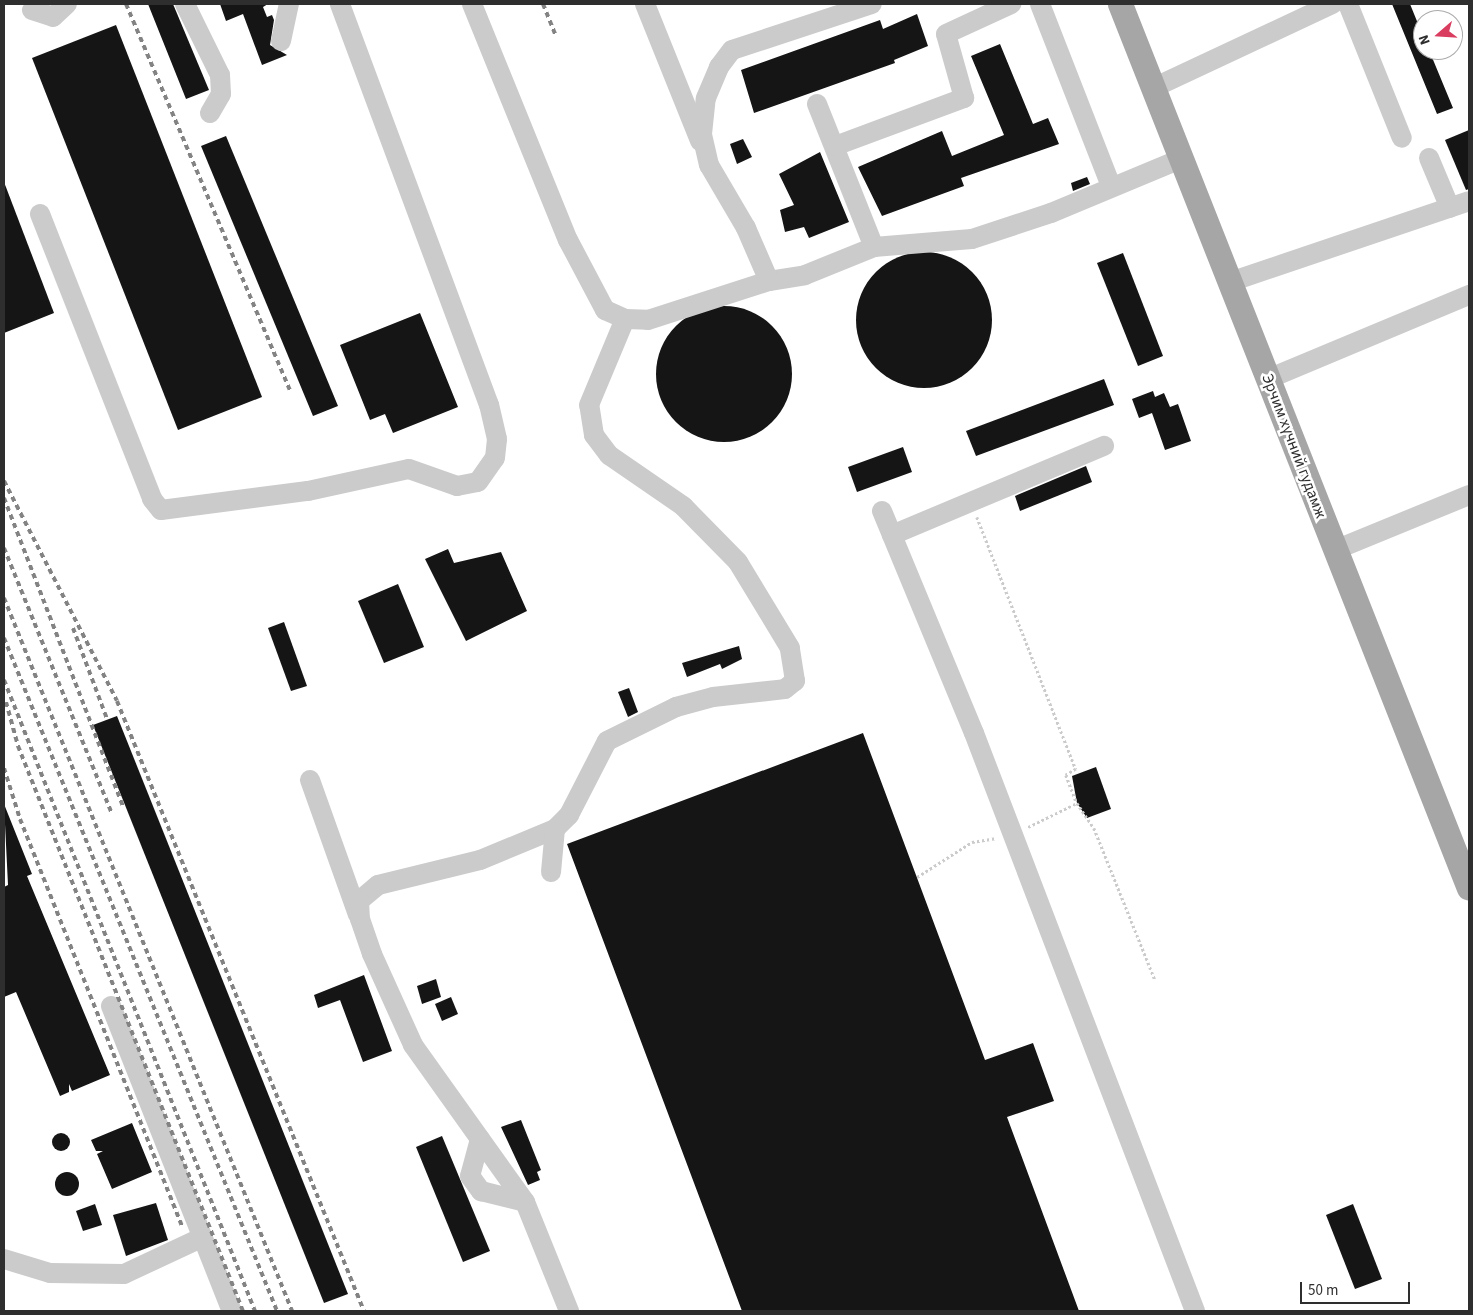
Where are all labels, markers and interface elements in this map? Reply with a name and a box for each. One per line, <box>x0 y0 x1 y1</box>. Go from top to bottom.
north arrow <box>1413 10 1463 60</box>
text: N <box>1414 32 1436 47</box>
street label: Эрчим хүчний гудамж <box>1258 371 1330 521</box>
scale bar <box>1303 1272 1413 1304</box>
text: 50 m <box>1308 1280 1338 1301</box>

